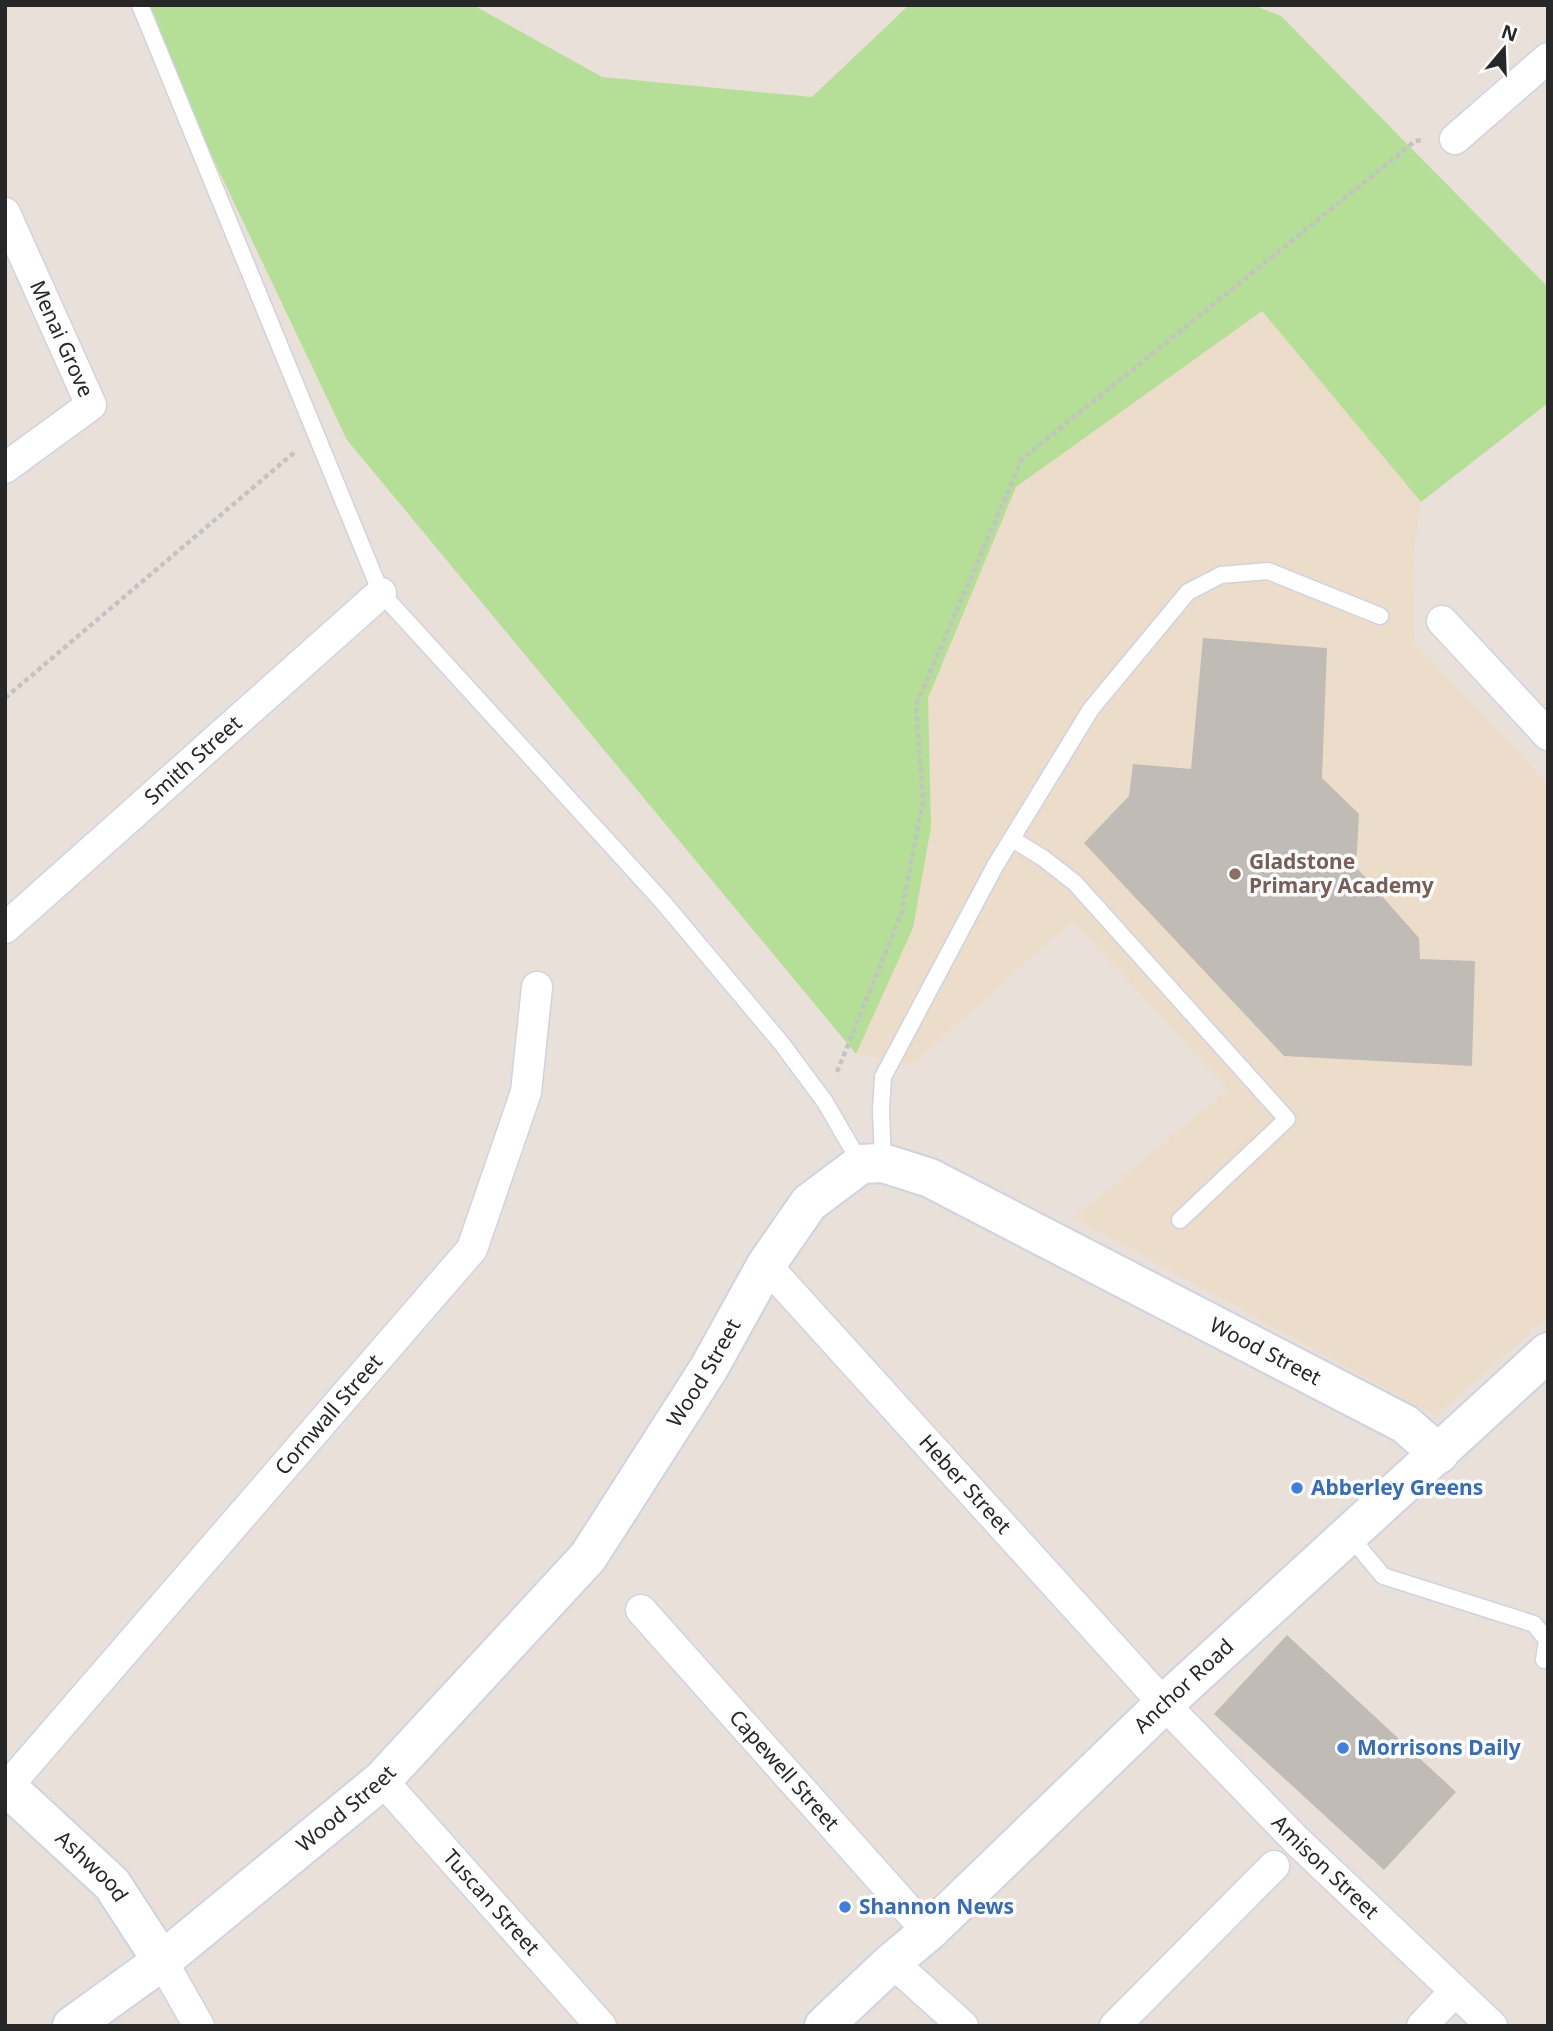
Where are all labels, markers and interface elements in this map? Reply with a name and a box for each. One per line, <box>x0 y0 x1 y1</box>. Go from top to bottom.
north arrow <box>1469 14 1539 84</box>
text: N <box>1498 18 1521 48</box>
street label: Menai Grove <box>24 276 101 401</box>
street label: Smith Street <box>138 709 247 810</box>
place label: Gladstone Primary Academy <box>1249 847 1434 899</box>
marker: Gladstone Primary Academy <box>1227 866 1243 882</box>
street label: Wood Street <box>1205 1310 1327 1391</box>
street label: Wood Street <box>660 1313 747 1432</box>
street label: Cornwall Street <box>268 1348 388 1480</box>
street label: Heber Street <box>913 1428 1018 1540</box>
place label: Abberley Greens <box>1311 1473 1483 1501</box>
marker: Abberley Greens <box>1289 1480 1305 1496</box>
street label: Anchor Road <box>1127 1632 1239 1739</box>
street label: Capewell Street <box>724 1703 846 1836</box>
place label: Morrisons Daily <box>1357 1733 1521 1761</box>
marker: Morrisons Daily <box>1335 1740 1351 1756</box>
street label: Wood Street <box>290 1759 402 1858</box>
street label: Amison Street <box>1266 1809 1386 1925</box>
street label: Ashwood <box>50 1824 135 1907</box>
street label: Tuscan Street <box>437 1843 547 1961</box>
place label: Shannon News <box>859 1892 1014 1920</box>
marker: Shannon News <box>837 1899 853 1915</box>

